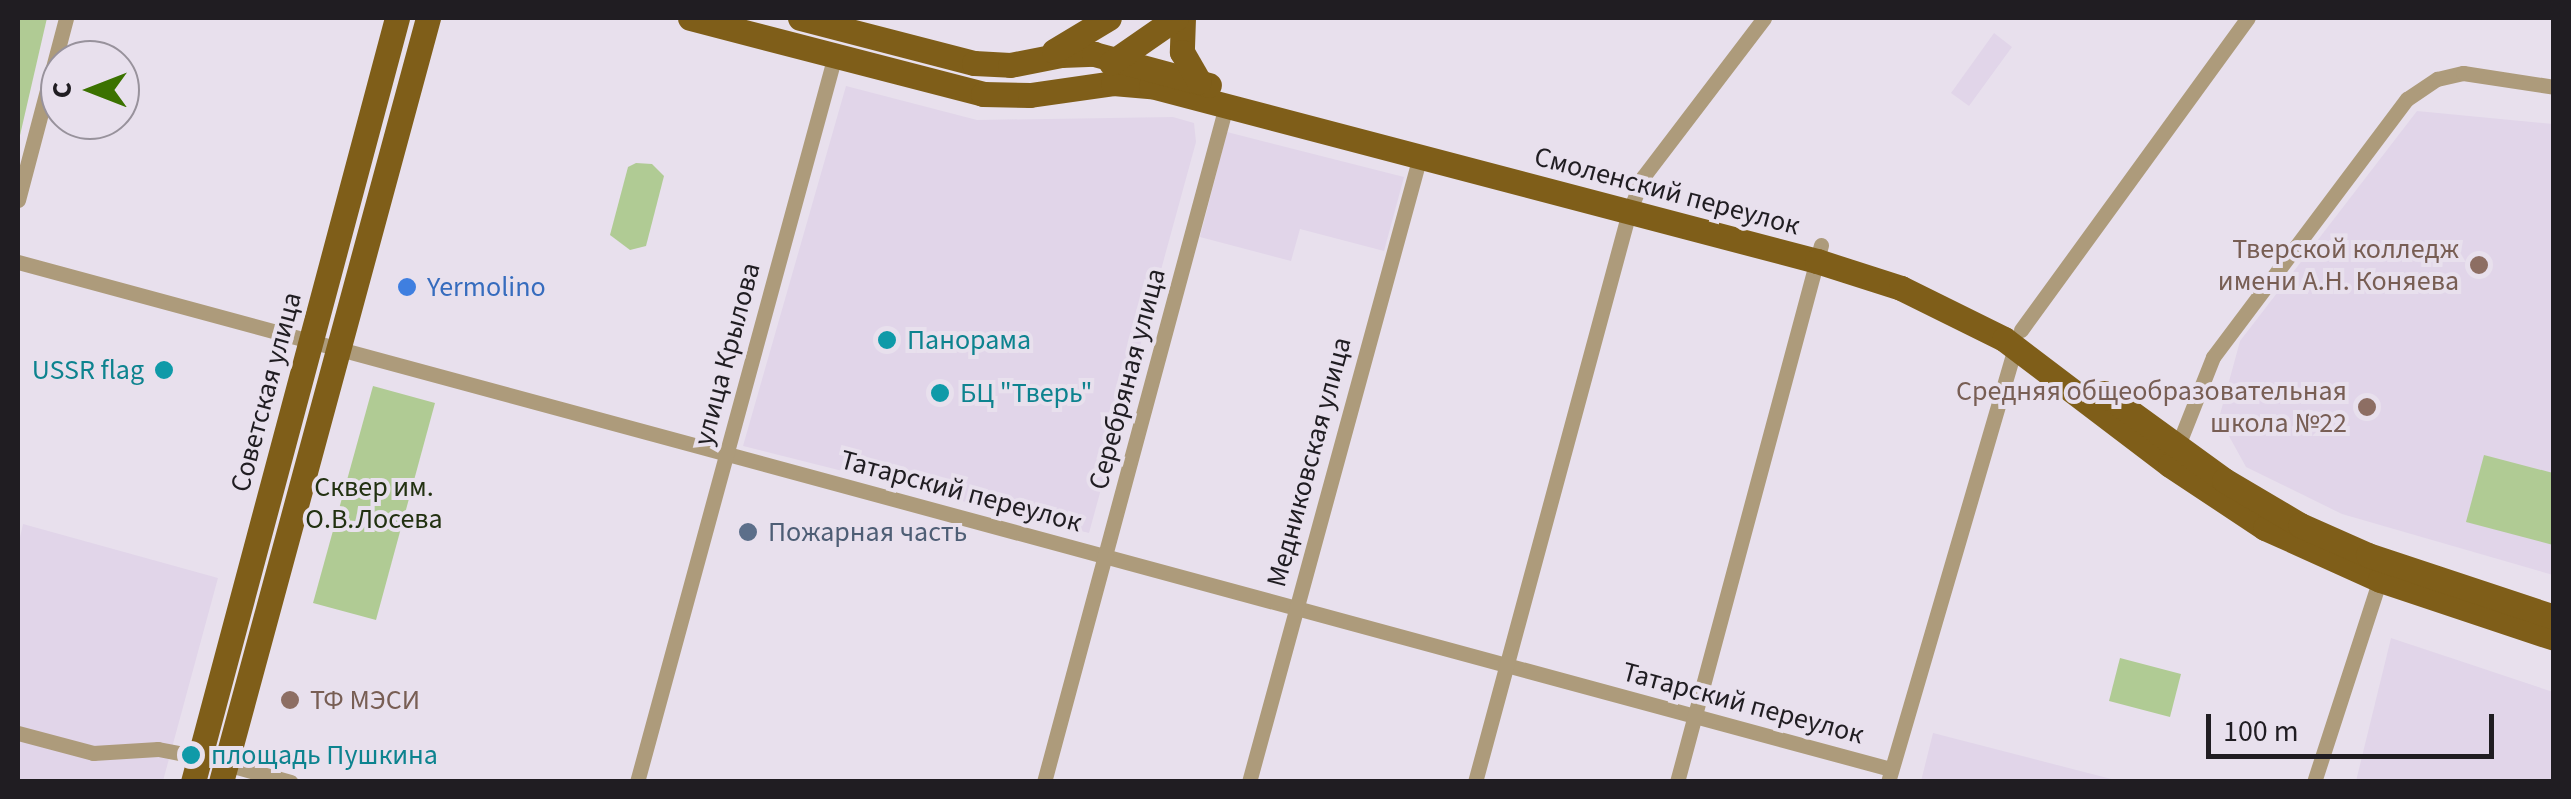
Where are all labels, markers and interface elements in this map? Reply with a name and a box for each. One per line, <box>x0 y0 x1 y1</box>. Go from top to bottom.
north arrow <box>40 40 140 140</box>
text: С <box>42 82 82 98</box>
street label: Смоленский переулок <box>1531 139 1803 243</box>
place label: Тверской колледж имени А.Н. Коняева <box>2218 232 2459 298</box>
marker: Тверской колледж имени А.Н. Коняева <box>2468 254 2490 276</box>
street label: улица Крылова <box>686 259 768 449</box>
street label: Серебряная улица <box>1081 265 1173 493</box>
place label: Yermolino <box>427 270 546 304</box>
marker: Yermolino <box>396 276 418 298</box>
street label: Советская улица <box>223 288 309 496</box>
place label: Панорама <box>907 323 1031 357</box>
marker: Панорама <box>876 329 898 351</box>
street label: Медниковская улица <box>1259 333 1359 591</box>
place label: USSR flag <box>32 353 144 387</box>
marker: USSR flag <box>153 359 175 381</box>
place label: Средняя общеобразовательная школа №22 <box>1956 374 2347 440</box>
place label: БЦ "Тверь" <box>960 376 1093 410</box>
marker: БЦ "Тверь" <box>929 382 951 404</box>
marker: Средняя общеобразовательная школа №22 <box>2356 396 2378 418</box>
street label: Татарский переулок <box>837 443 1085 539</box>
park label: Сквер им. О.В.Лосева <box>305 470 443 536</box>
place label: Пожарная часть <box>768 515 967 549</box>
marker: Пожарная часть <box>737 521 759 543</box>
street label: Татарский переулок <box>1619 655 1867 751</box>
place label: ТФ МЭСИ <box>310 683 420 717</box>
marker: ТФ МЭСИ <box>279 689 301 711</box>
scale bar <box>2211 694 2498 756</box>
text: 100 m <box>2223 710 2299 753</box>
place label: площадь Пушкина <box>211 738 438 772</box>
marker: площадь Пушкина <box>180 744 202 766</box>

